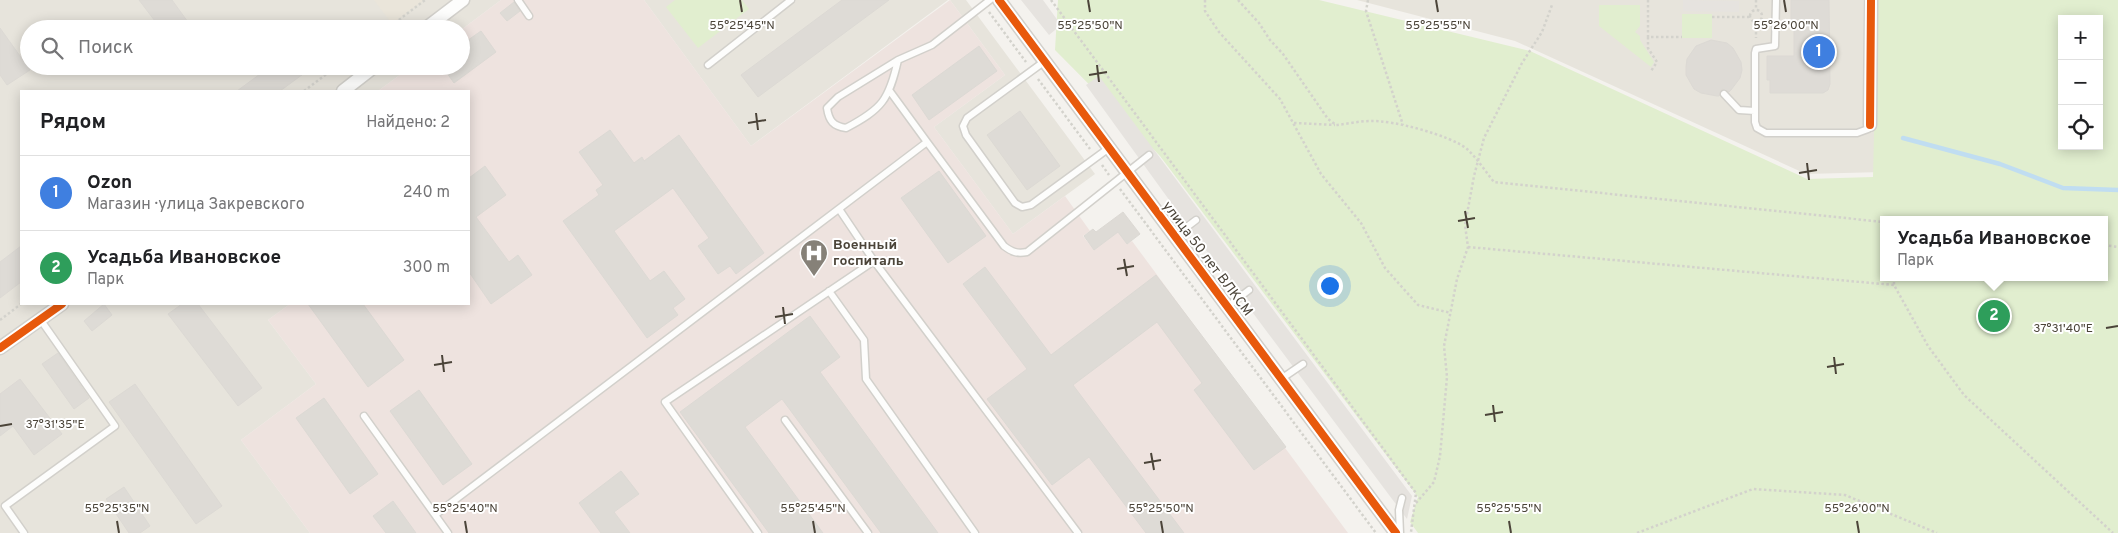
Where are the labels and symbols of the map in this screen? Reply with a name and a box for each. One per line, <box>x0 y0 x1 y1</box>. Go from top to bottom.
text: 55°25'45"N <box>709 18 775 34</box>
text: 55°25'50"N <box>1057 18 1123 34</box>
text: 55°25'55"N <box>1405 18 1471 34</box>
text: 55°26'00"N <box>1753 18 1819 34</box>
pin: 1 <box>1803 33 1835 71</box>
street label: улица 50 лет ВЛКСМ <box>1158 198 1256 320</box>
place label: Военный госпиталь <box>833 237 904 270</box>
hospital icon: Военный госпиталь <box>799 238 829 277</box>
your location <box>1317 273 1343 299</box>
pin: 2 <box>1978 297 2010 335</box>
text: 37°31'40"E <box>2033 321 2093 337</box>
text: 37°31'35"E <box>25 417 85 433</box>
text: 55°25'35"N <box>84 501 150 517</box>
text: 55°25'40"N <box>432 501 498 517</box>
text: 55°25'45"N <box>780 501 846 517</box>
text: 55°25'50"N <box>1128 501 1194 517</box>
text: 55°25'55"N <box>1476 501 1542 517</box>
text: 55°26'00"N <box>1824 501 1890 517</box>

